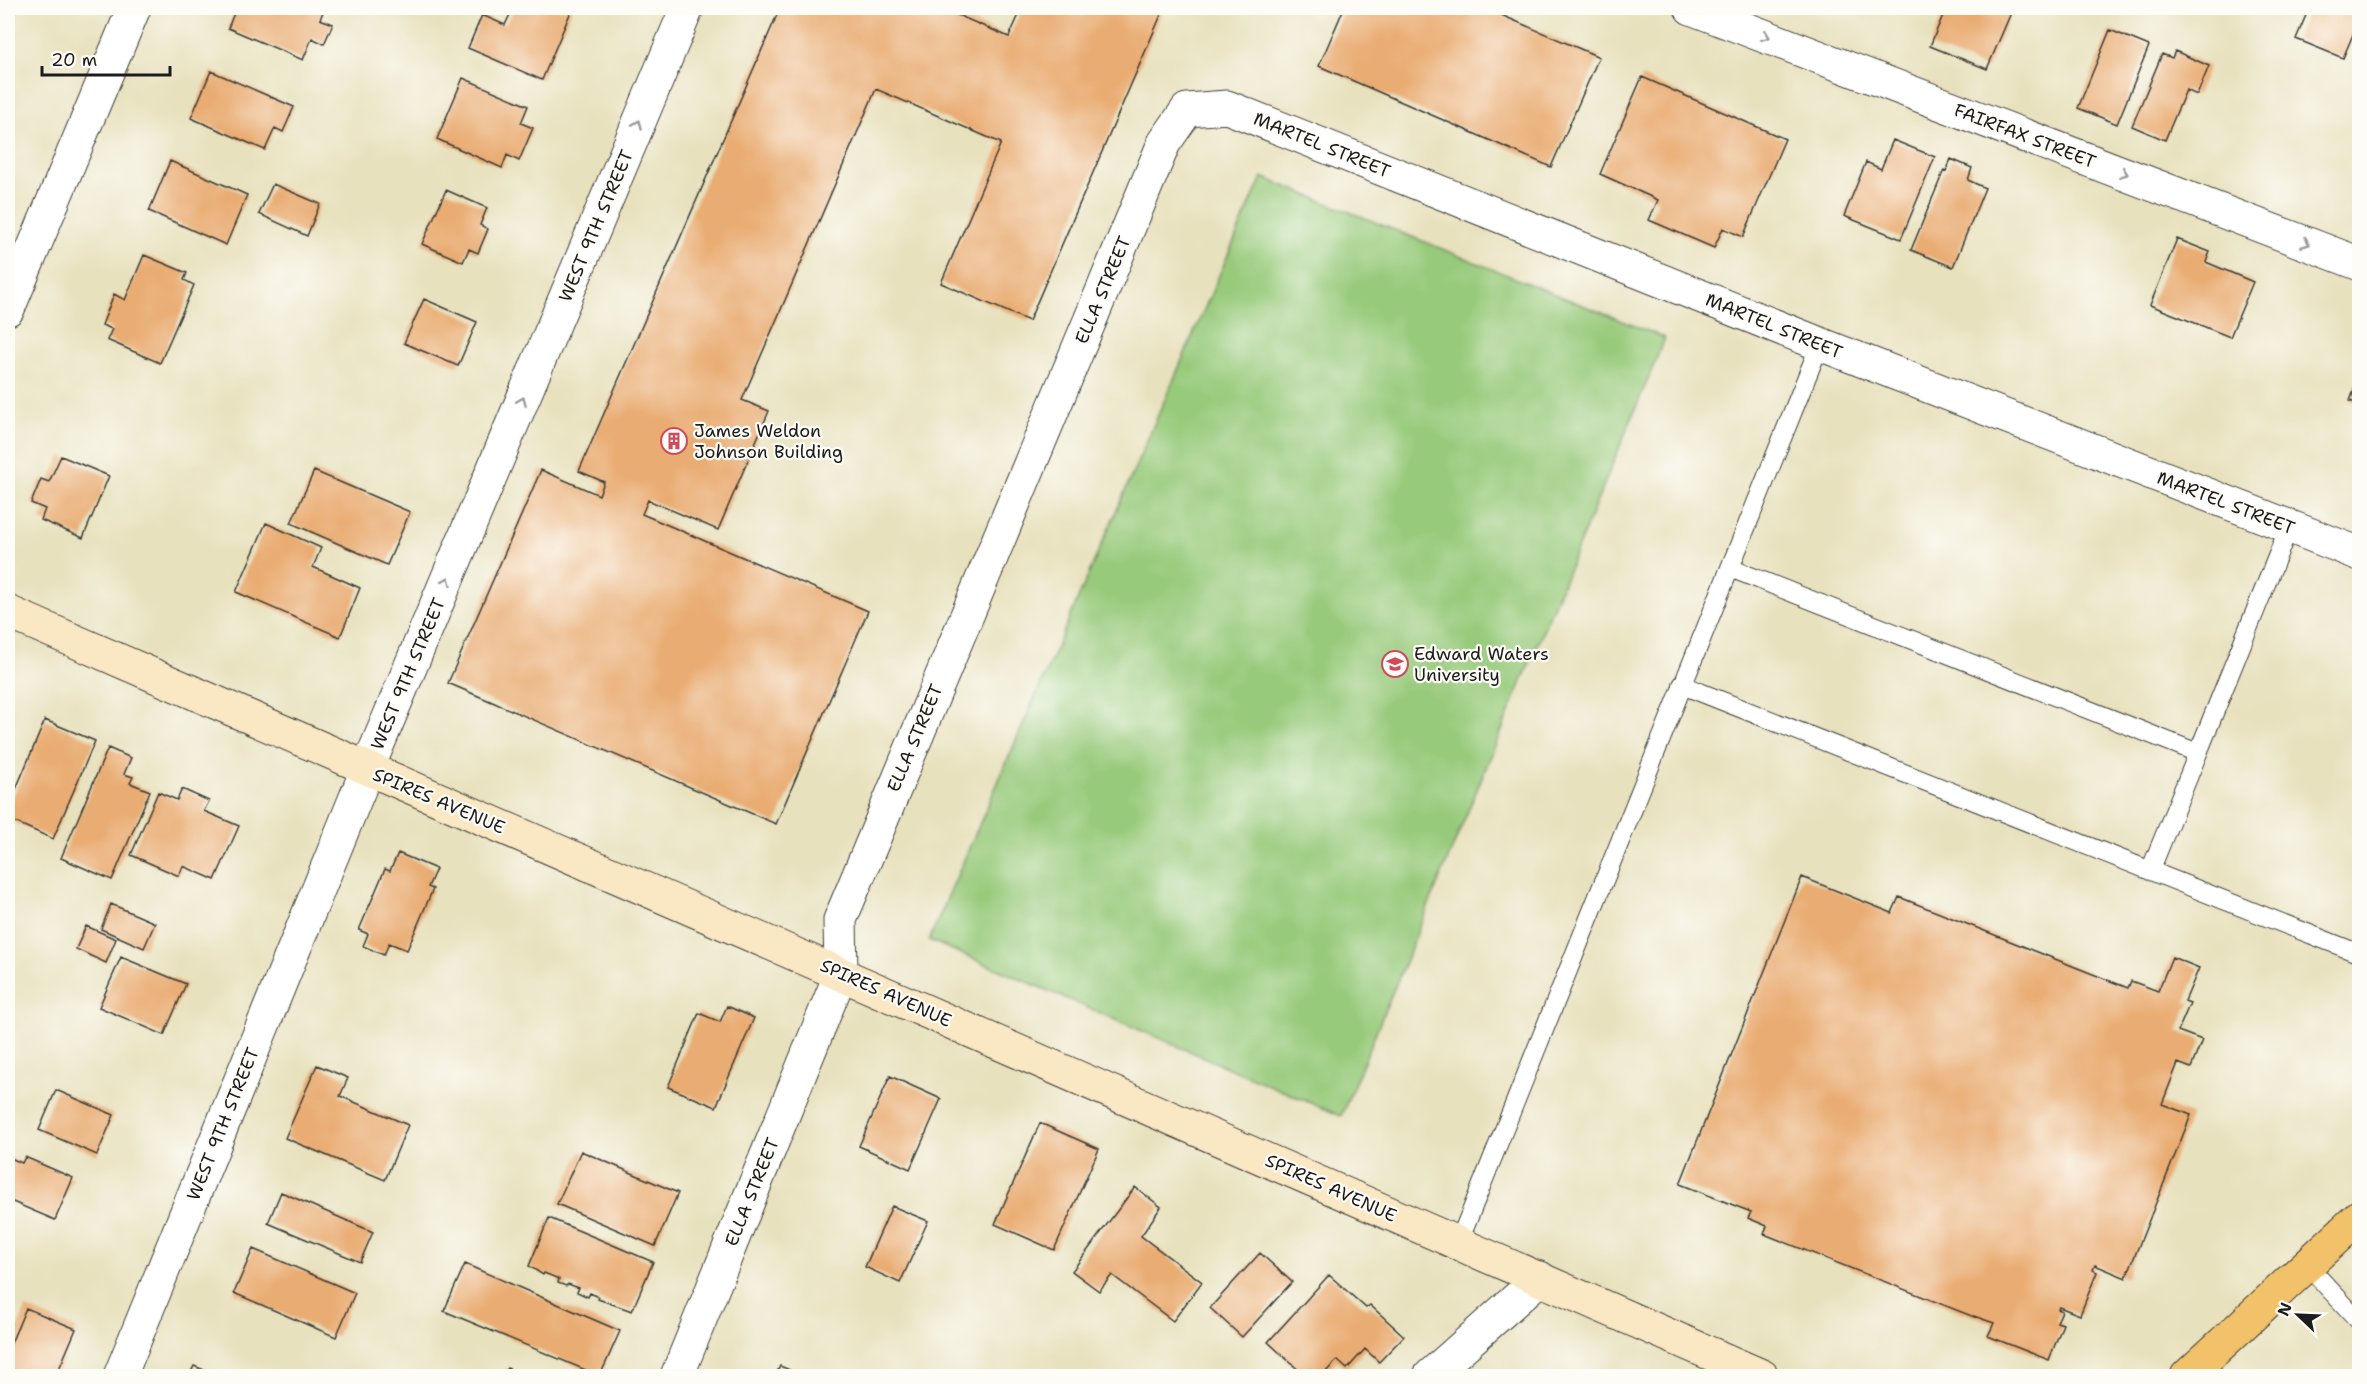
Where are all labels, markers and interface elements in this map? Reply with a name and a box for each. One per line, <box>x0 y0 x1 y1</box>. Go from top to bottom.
one-way arrow <box>1759 29 1770 41</box>
scale bar <box>42 39 170 77</box>
text: 20 m <box>51 48 97 72</box>
street label: FAIRFAX STREET <box>1951 98 2099 174</box>
street label: MARTEL STREET <box>1250 107 1394 183</box>
one-way arrow <box>631 119 643 130</box>
street label: WEST 9TH STREET <box>553 146 639 306</box>
one-way arrow <box>2118 166 2129 179</box>
street label: ELLA STREET <box>1070 232 1136 348</box>
one-way arrow <box>2300 236 2311 248</box>
street label: MARTEL STREET <box>1702 288 1846 364</box>
one-way arrow <box>515 396 527 407</box>
place label: James Weldon Johnson Building <box>694 419 843 464</box>
building icon: James Weldon Johnson Building <box>659 426 689 456</box>
street label: MARTEL STREET <box>2154 466 2298 540</box>
one-way arrow <box>440 576 452 587</box>
street label: WEST 9TH STREET <box>365 594 451 754</box>
place label: Edward Waters University <box>1414 642 1549 687</box>
school or university icon: Edward Waters University <box>1380 649 1410 679</box>
street label: ELLA STREET <box>882 680 948 796</box>
street label: SPIRES AVENUE <box>369 762 509 840</box>
street label: SPIRES AVENUE <box>817 953 955 1033</box>
street label: WEST 9TH STREET <box>181 1044 265 1204</box>
street label: ELLA STREET <box>719 1134 785 1250</box>
street label: SPIRES AVENUE <box>1262 1148 1400 1228</box>
north arrow <box>2268 1285 2328 1345</box>
text: N <box>2273 1299 2297 1319</box>

